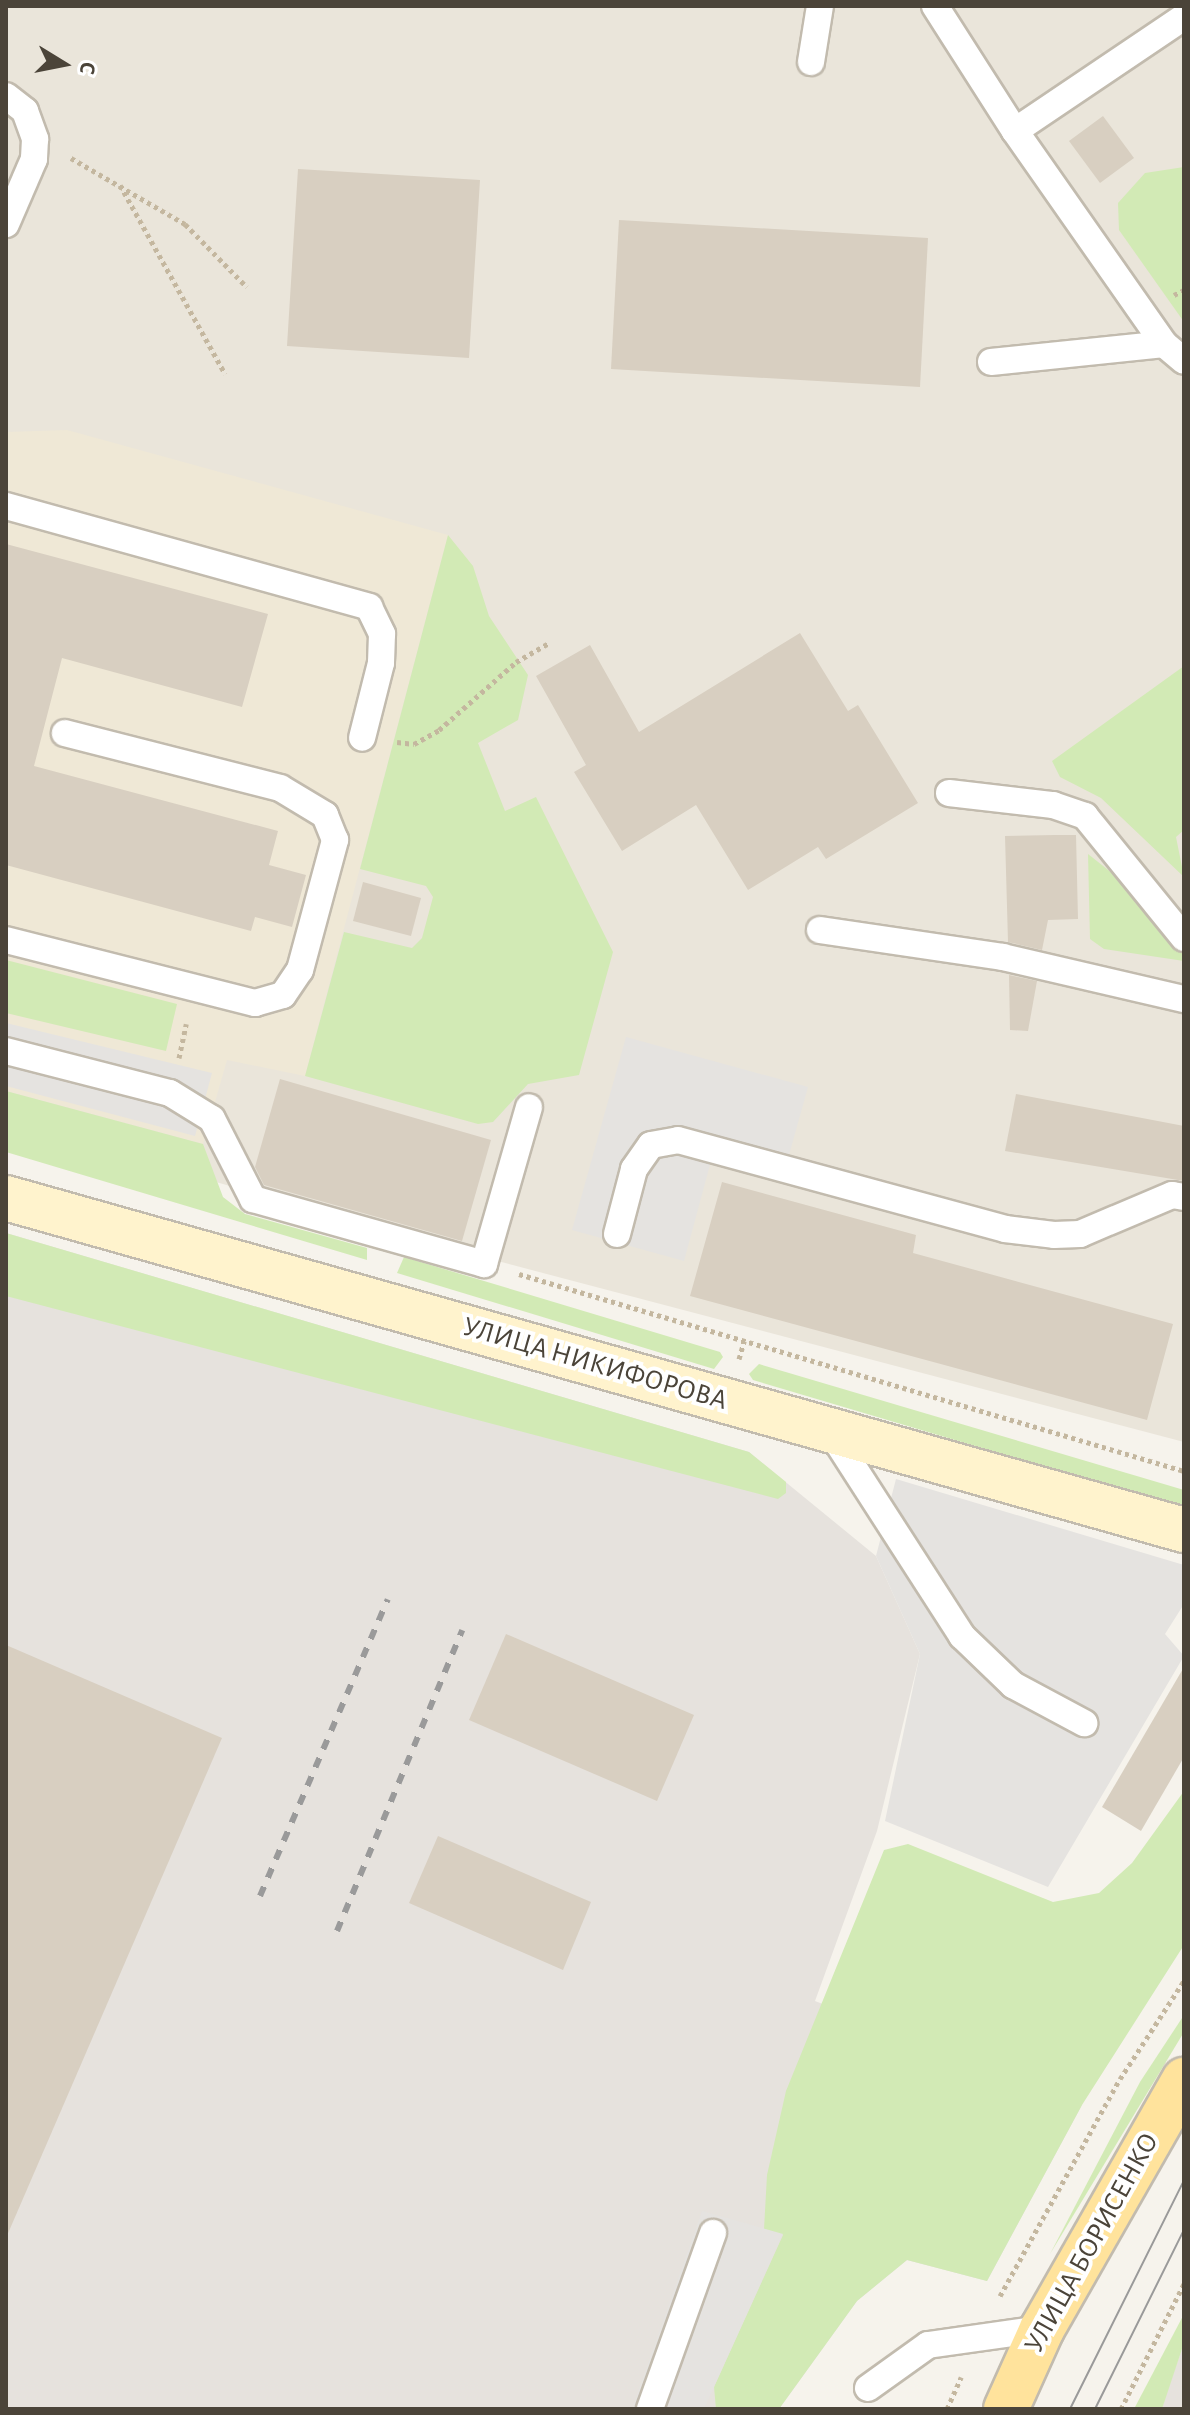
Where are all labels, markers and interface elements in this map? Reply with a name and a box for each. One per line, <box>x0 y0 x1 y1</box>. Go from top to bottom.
north arrow <box>24 24 104 104</box>
text: С <box>76 60 100 76</box>
street label: УЛИЦА НИКИФОРОВА <box>459 1310 731 1418</box>
street label: УЛИЦА БОРИСЕНКО <box>1018 2127 1166 2359</box>

